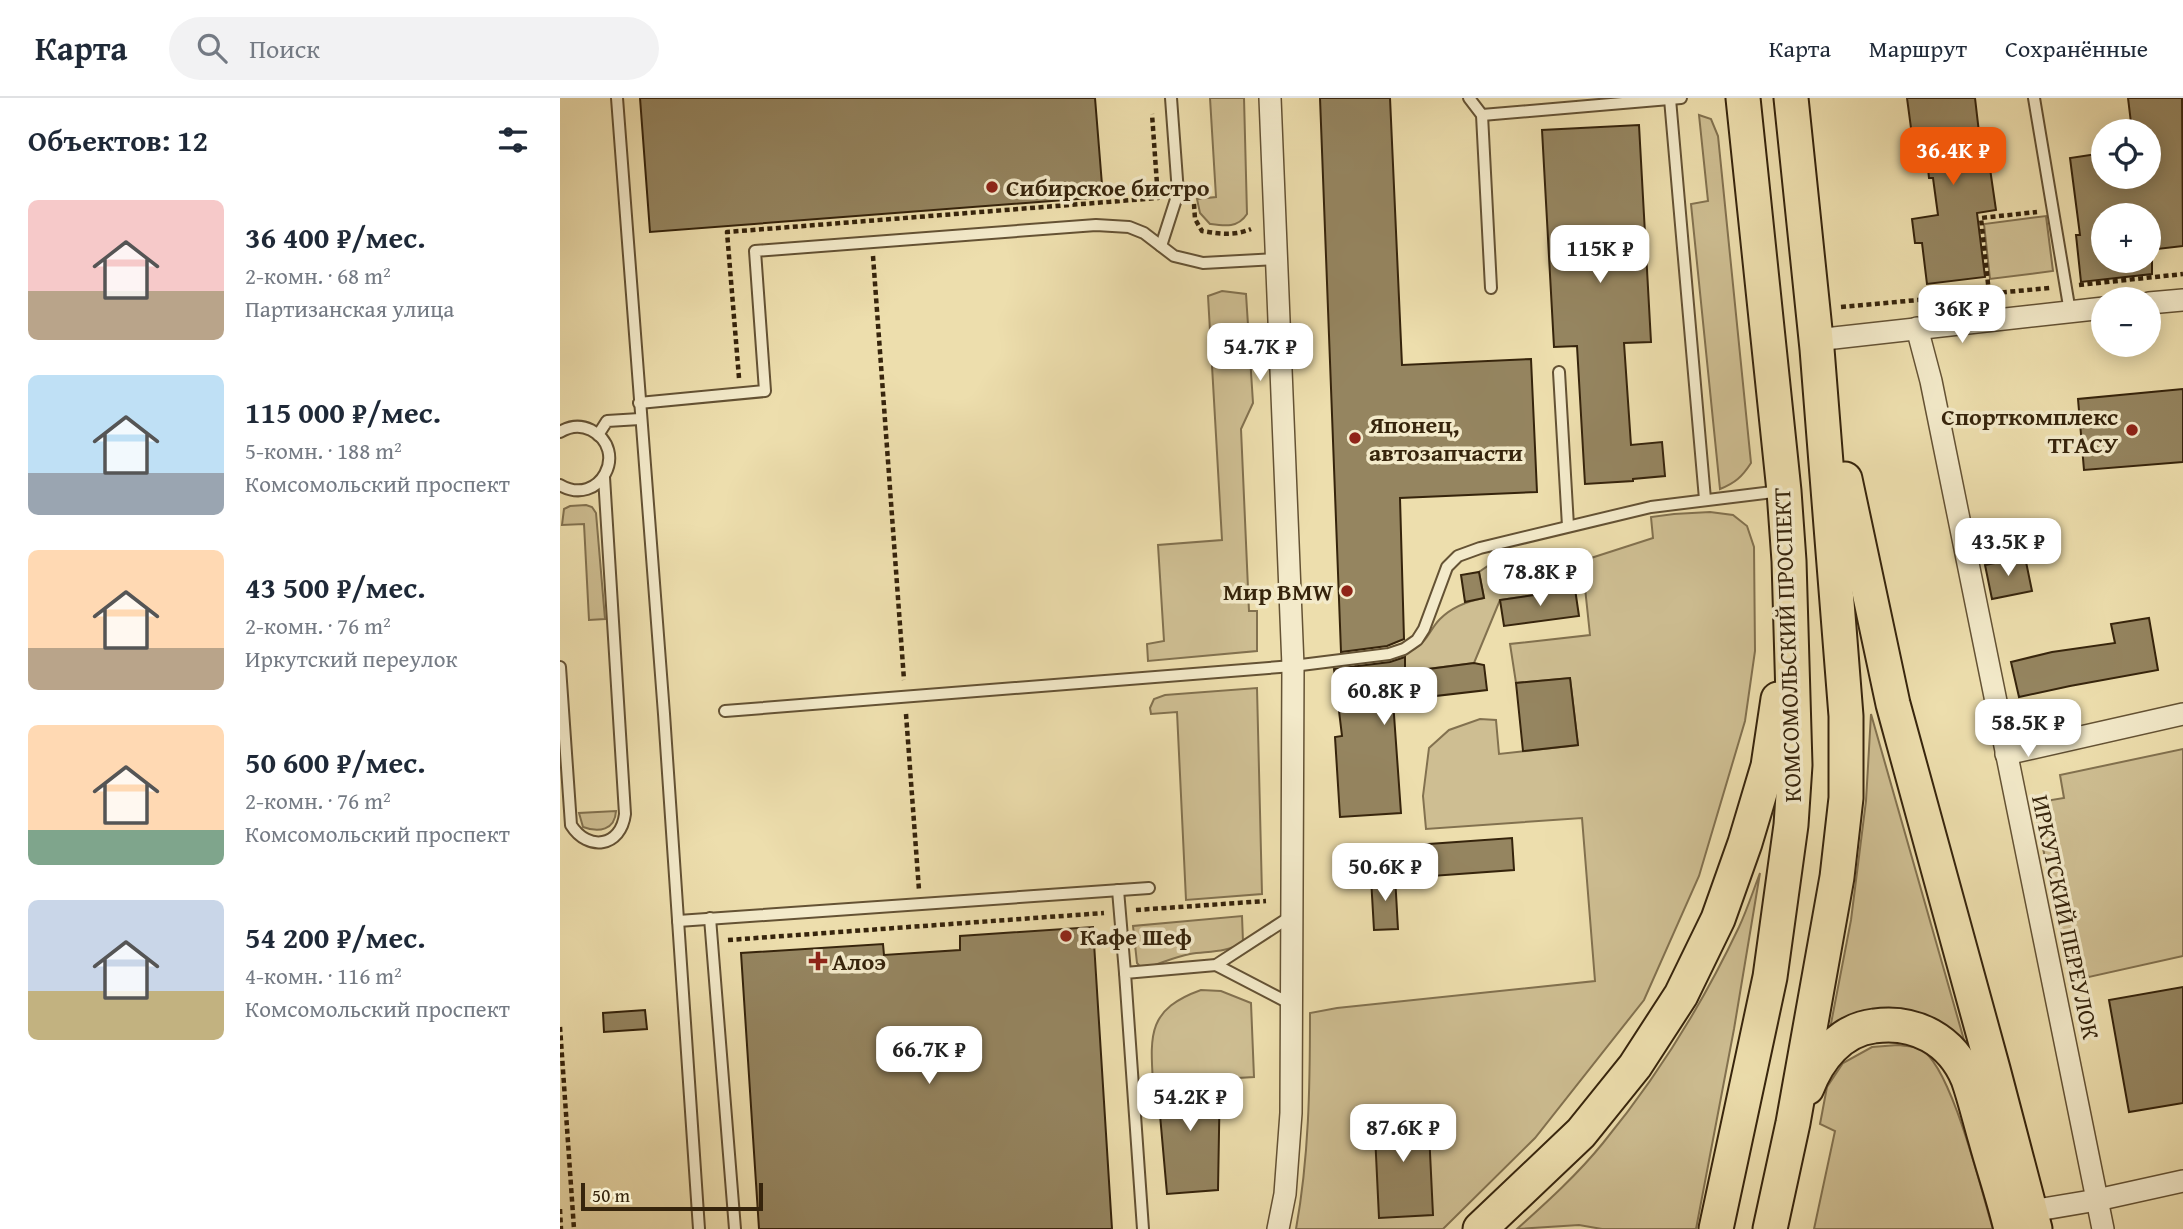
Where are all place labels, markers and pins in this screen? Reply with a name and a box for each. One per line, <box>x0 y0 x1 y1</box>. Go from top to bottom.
pin: 36.4K ₽ <box>1888 127 2018 187</box>
place label: Сибирское бистро <box>1006 170 1210 205</box>
marker: Сибирское бистро <box>984 179 1000 195</box>
pin: 115K ₽ <box>1543 226 1657 285</box>
pin: 36K ₽ <box>1913 286 2011 345</box>
pin: 54.7K ₽ <box>1195 324 1325 383</box>
place label: Спорткомплекс ТГАСУ <box>1941 399 2118 462</box>
place label: Японец, автозапчасти <box>1368 407 1523 470</box>
marker: Спорткомплекс ТГАСУ <box>2124 422 2140 438</box>
marker: Японец, автозапчасти <box>1347 430 1363 446</box>
pin: 43.5K ₽ <box>1943 518 2073 578</box>
pin: 78.8K ₽ <box>1475 548 1605 608</box>
place label: Мир BMW <box>1223 574 1334 609</box>
marker: Мир BMW <box>1339 583 1355 599</box>
pin: 60.8K ₽ <box>1319 668 1449 727</box>
pin: 58.5K ₽ <box>1963 700 2093 759</box>
pin: 50.6K ₽ <box>1320 844 1450 903</box>
place label: Кафе Шеф <box>1080 919 1192 954</box>
marker: Кафе Шеф <box>1058 928 1074 944</box>
place label: Алоэ <box>832 944 886 979</box>
marker: Алоэ <box>810 953 826 969</box>
pin: 66.7K ₽ <box>864 1026 994 1086</box>
pin: 54.2K ₽ <box>1125 1074 1255 1133</box>
pin: 87.6K ₽ <box>1338 1104 1468 1164</box>

